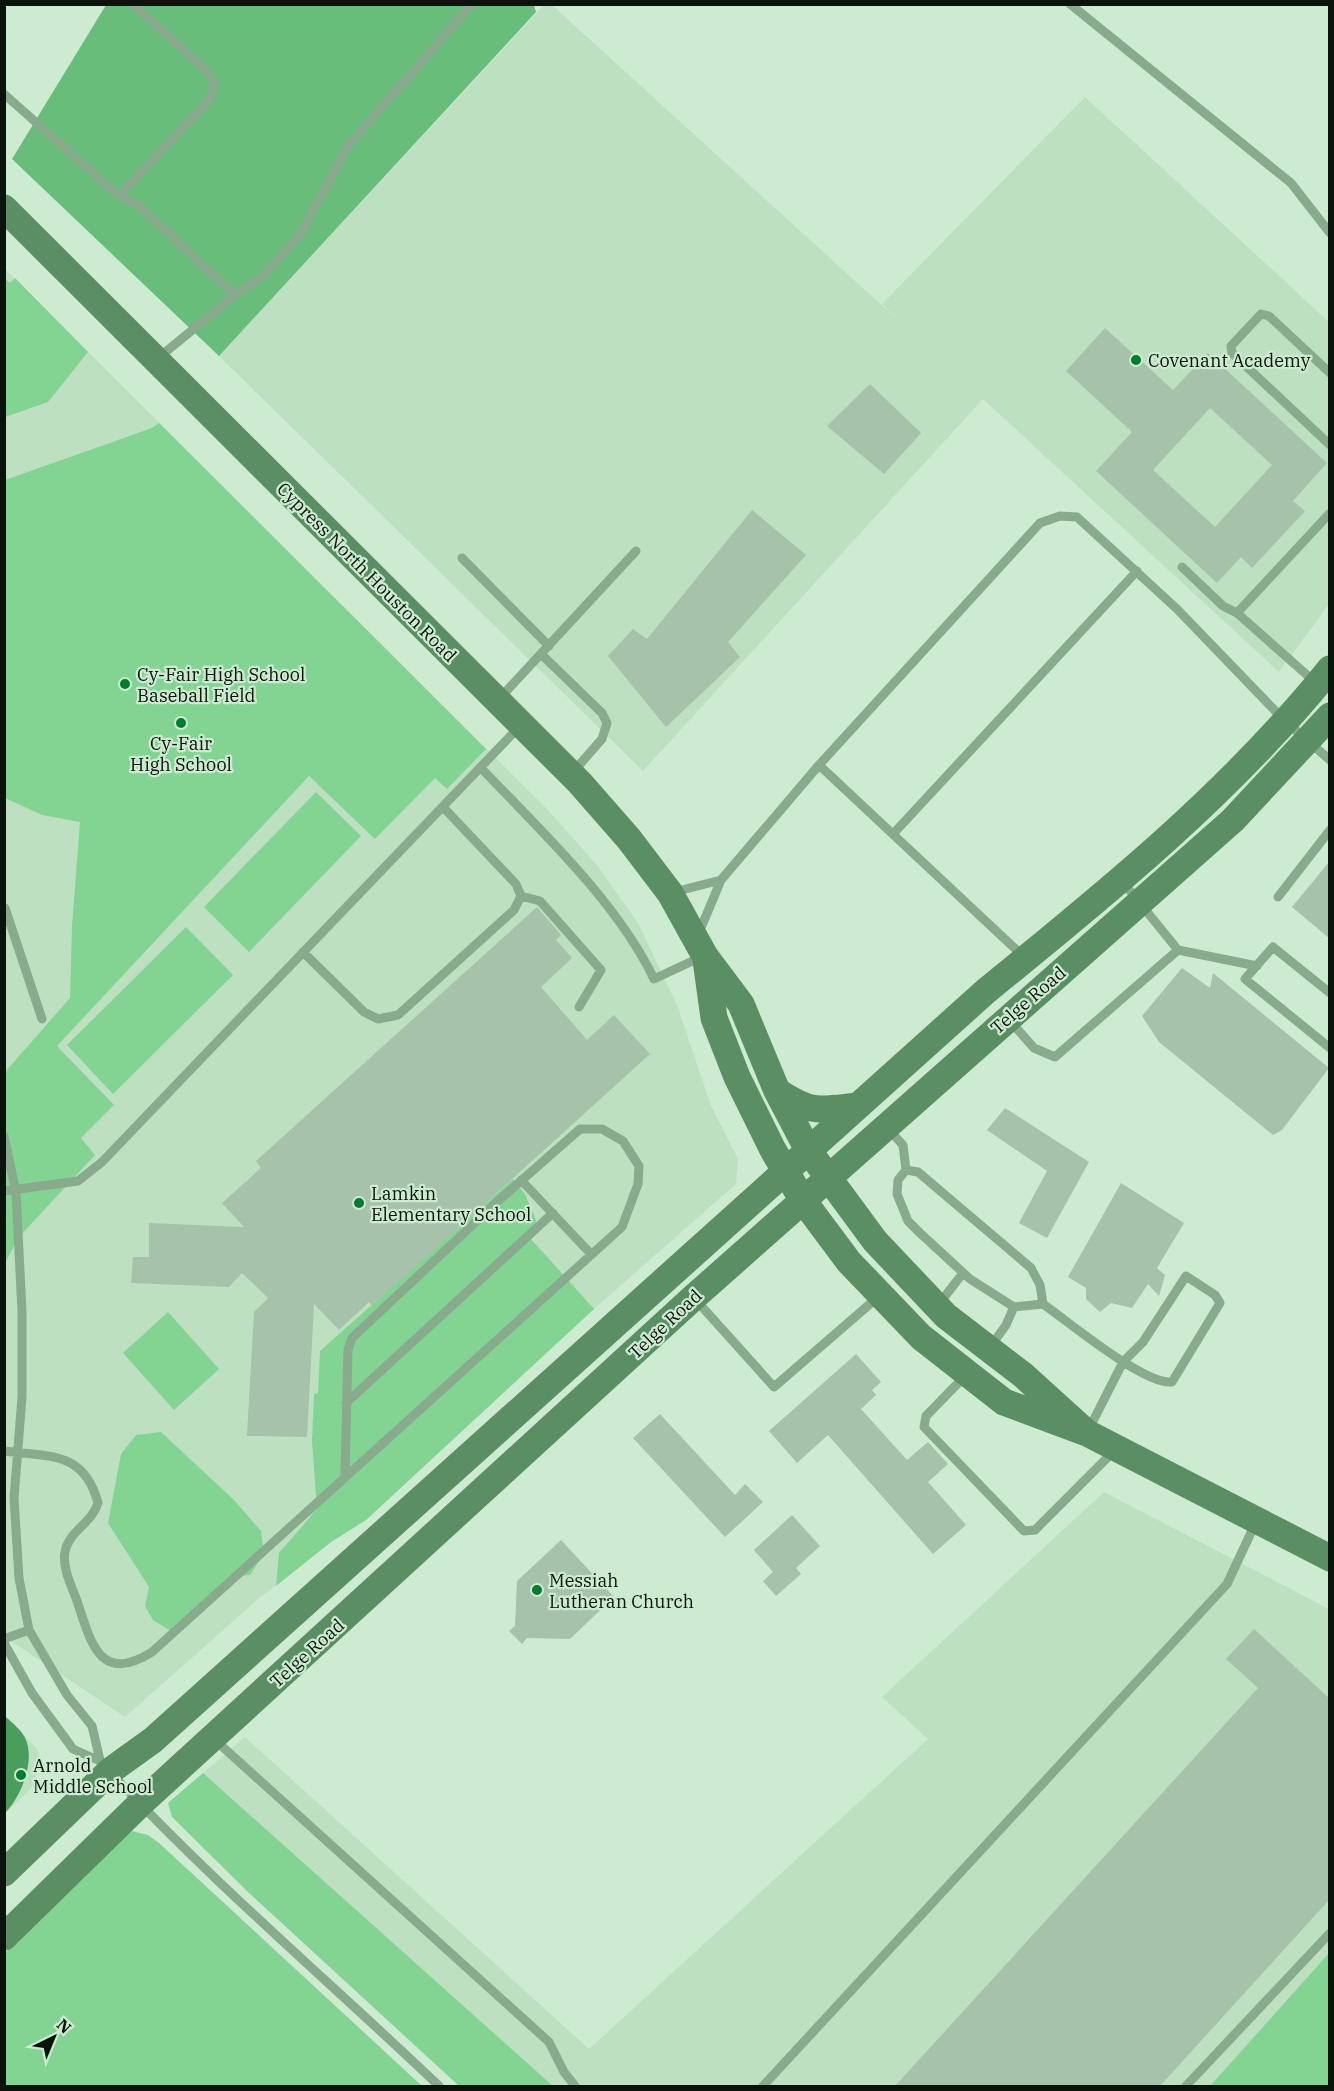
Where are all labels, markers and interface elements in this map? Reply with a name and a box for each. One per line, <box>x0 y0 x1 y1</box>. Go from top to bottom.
place label: Covenant Academy <box>1148 349 1311 372</box>
marker: Covenant Academy <box>1129 353 1143 367</box>
street label: Cypress North Houston Road <box>272 477 462 667</box>
place label: Cy-Fair High School Baseball Field <box>137 663 305 707</box>
marker: Cy-Fair High School Baseball Field <box>118 677 132 691</box>
marker: Cy-Fair High School <box>174 716 188 730</box>
place label: Cy-Fair High School <box>130 732 232 776</box>
street label: Telge Road <box>986 961 1070 1039</box>
place label: Lamkin Elementary School <box>371 1182 531 1226</box>
marker: Lamkin Elementary School <box>352 1196 366 1210</box>
street label: Telge Road <box>623 1284 707 1364</box>
place label: Messiah Lutheran Church <box>549 1569 694 1613</box>
marker: Messiah Lutheran Church <box>530 1583 544 1597</box>
street label: Telge Road <box>265 1614 349 1692</box>
place label: Arnold Middle School <box>33 1754 152 1798</box>
marker: Arnold Middle School <box>14 1768 28 1782</box>
north arrow <box>24 2007 84 2067</box>
text: N <box>53 2014 76 2038</box>

